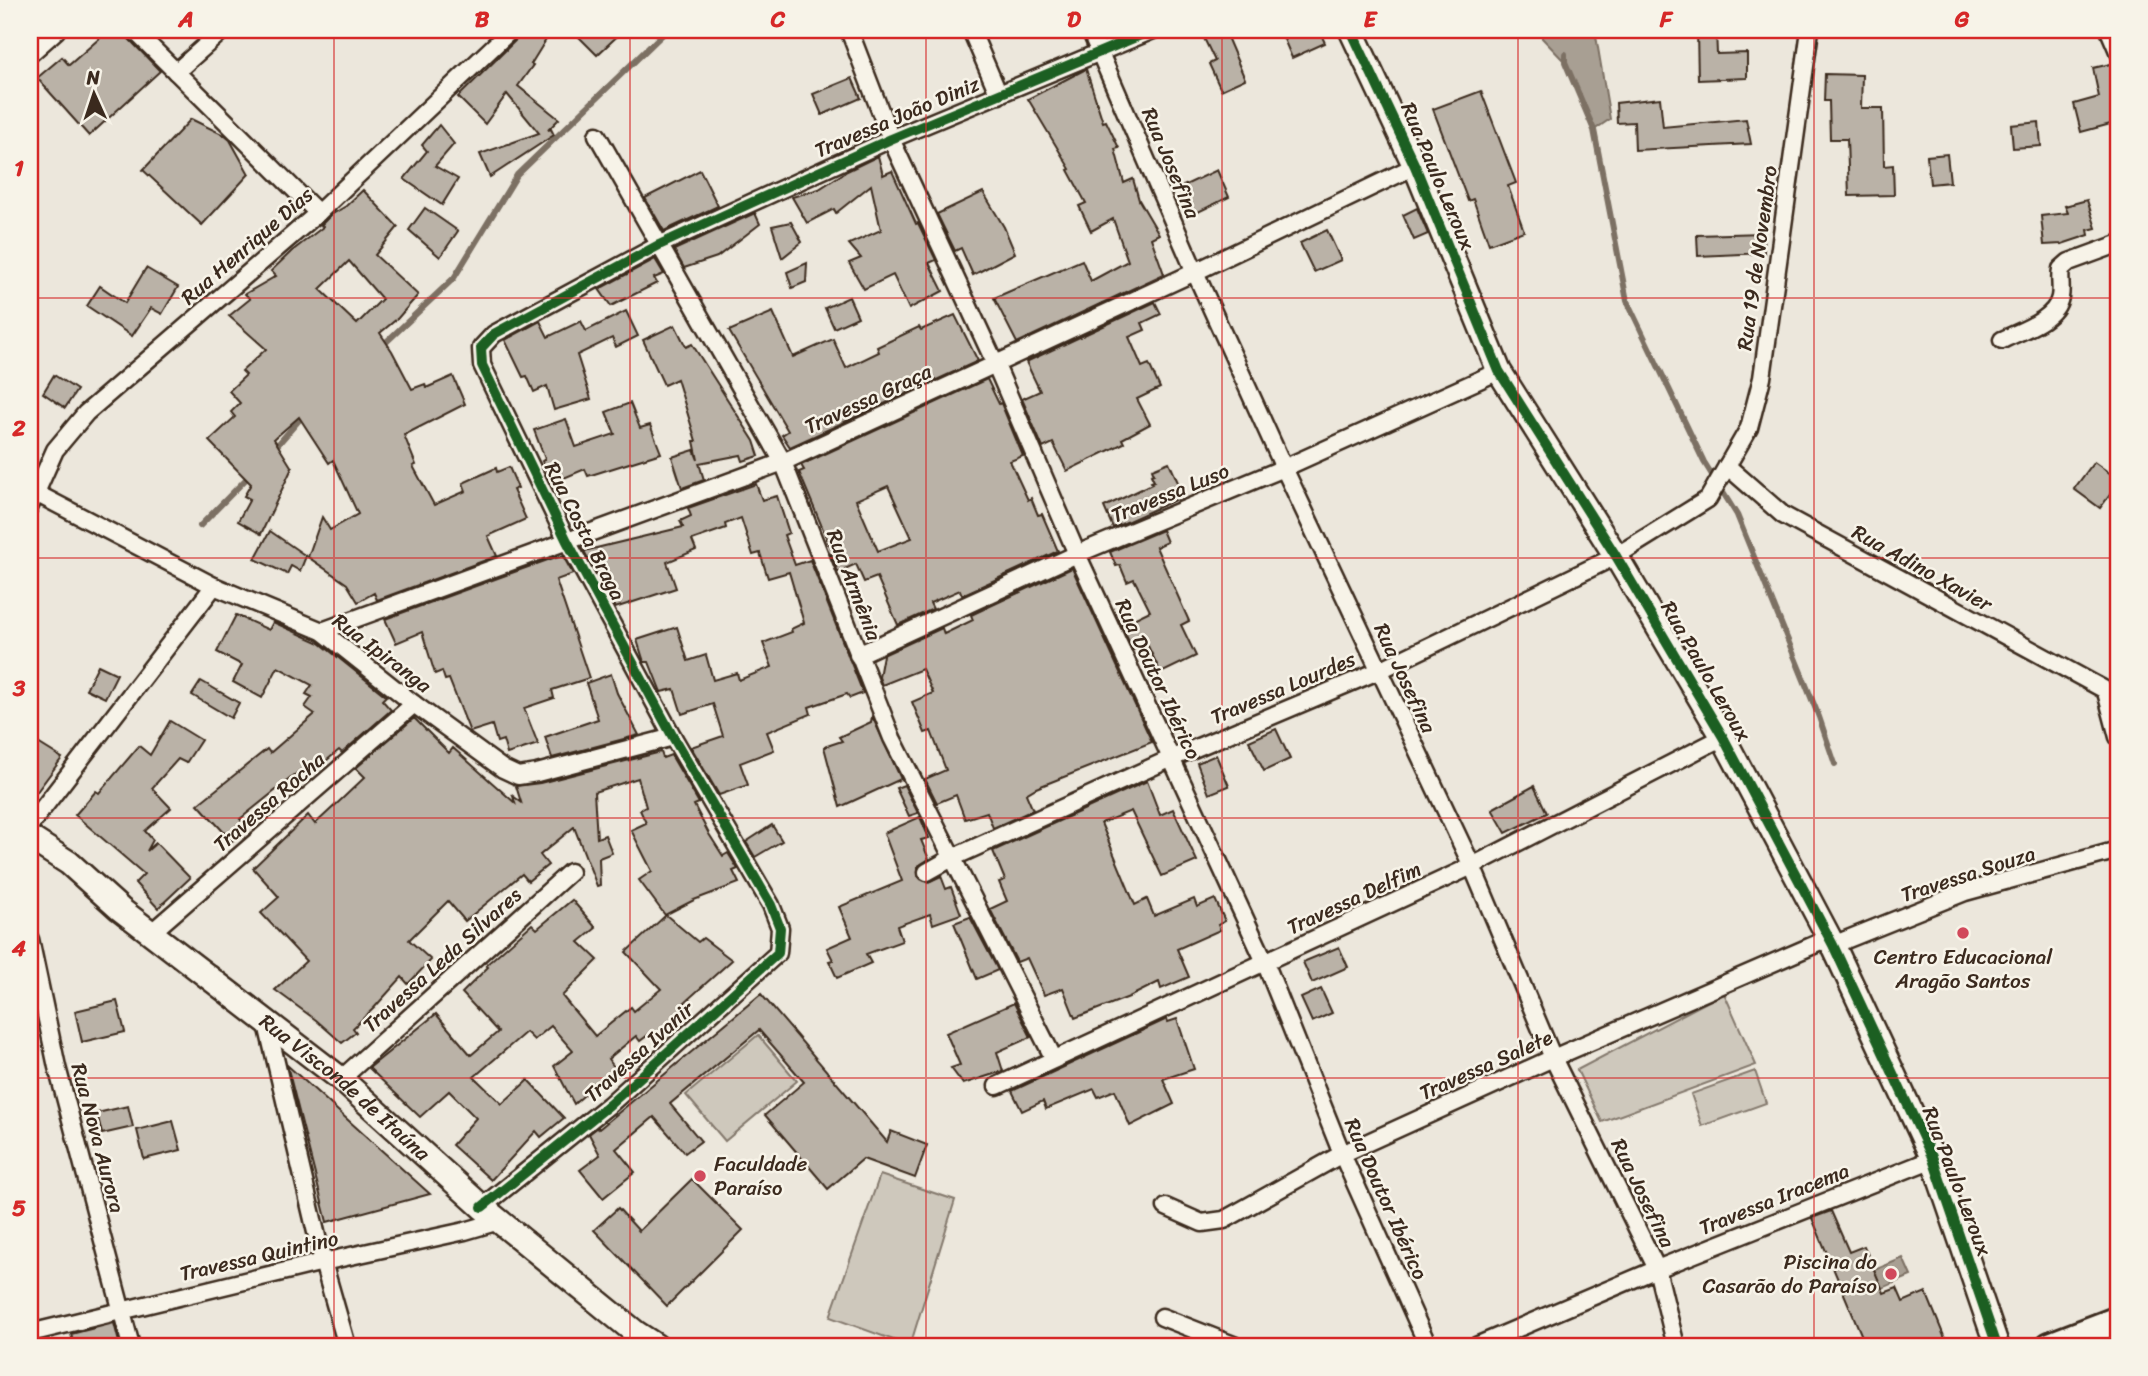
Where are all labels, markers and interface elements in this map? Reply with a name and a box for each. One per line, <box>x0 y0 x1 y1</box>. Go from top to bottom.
text: A <box>177 0 194 40</box>
text: B <box>475 0 490 40</box>
text: C <box>770 0 786 40</box>
text: D <box>1067 0 1082 40</box>
text: E <box>1364 0 1379 40</box>
text: F <box>1659 0 1674 40</box>
text: G <box>1954 0 1970 40</box>
north arrow <box>60 60 130 130</box>
text: N <box>85 61 101 94</box>
street label: Travessa João Diniz <box>808 65 987 169</box>
street label: Rua Paulo Leroux <box>1390 96 1486 256</box>
street label: Rua Josefina <box>1130 101 1212 225</box>
text: 1 <box>14 148 24 189</box>
street label: Rua 19 de Novembro <box>1725 163 1789 353</box>
street label: Rua Henrique Dias <box>172 177 322 315</box>
street label: Travessa Graça <box>798 353 939 445</box>
text: 2 <box>11 408 26 449</box>
street label: Travessa Luso <box>1105 452 1235 534</box>
street label: Rua Costa Braga <box>534 455 637 608</box>
street label: Rua Adino Xavier <box>1845 514 2001 623</box>
street label: Rua Armênia <box>815 524 893 647</box>
street label: Rua Doutor Ibérico <box>1104 592 1212 766</box>
street label: Rua Paulo Leroux <box>1650 593 1762 749</box>
street label: Rua Ipiranga <box>324 603 440 704</box>
street label: Rua Josefina <box>1363 616 1447 740</box>
street label: Travessa Lourdes <box>1204 640 1362 736</box>
text: 3 <box>12 668 26 709</box>
street label: Travessa Rocha <box>204 742 334 862</box>
street label: Travessa Souza <box>1896 834 2041 914</box>
street label: Travessa Delfim <box>1280 850 1428 946</box>
street label: Travessa Leda Silvares <box>353 877 531 1043</box>
marker: Centro Educacional Aragão Santos <box>1955 925 1971 941</box>
text: 4 <box>11 928 27 969</box>
place label: Centro Educacional Aragão Santos <box>1874 938 2053 1000</box>
street label: Travessa Ivanir <box>575 991 704 1112</box>
street label: Rua Visconde de Itaúna <box>251 1003 440 1171</box>
street label: Travessa Salete <box>1413 1019 1559 1111</box>
street label: Rua Nova Aurora <box>60 1059 136 1218</box>
street label: Rua Paulo Leroux <box>1911 1101 2003 1261</box>
street label: Rua Doutor Ibérico <box>1333 1112 1439 1287</box>
street label: Rua Josefina <box>1600 1132 1686 1255</box>
place label: Faculdade Paraíso <box>714 1145 807 1207</box>
street label: Travessa Iracema <box>1693 1151 1855 1246</box>
marker: Faculdade Paraíso <box>692 1168 708 1184</box>
text: 5 <box>12 1188 26 1229</box>
street label: Travessa Quintino <box>176 1219 343 1293</box>
place label: Piscina do Casarão do Paraíso <box>1702 1243 1877 1305</box>
marker: Piscina do Casarão do Paraíso <box>1883 1266 1899 1282</box>

